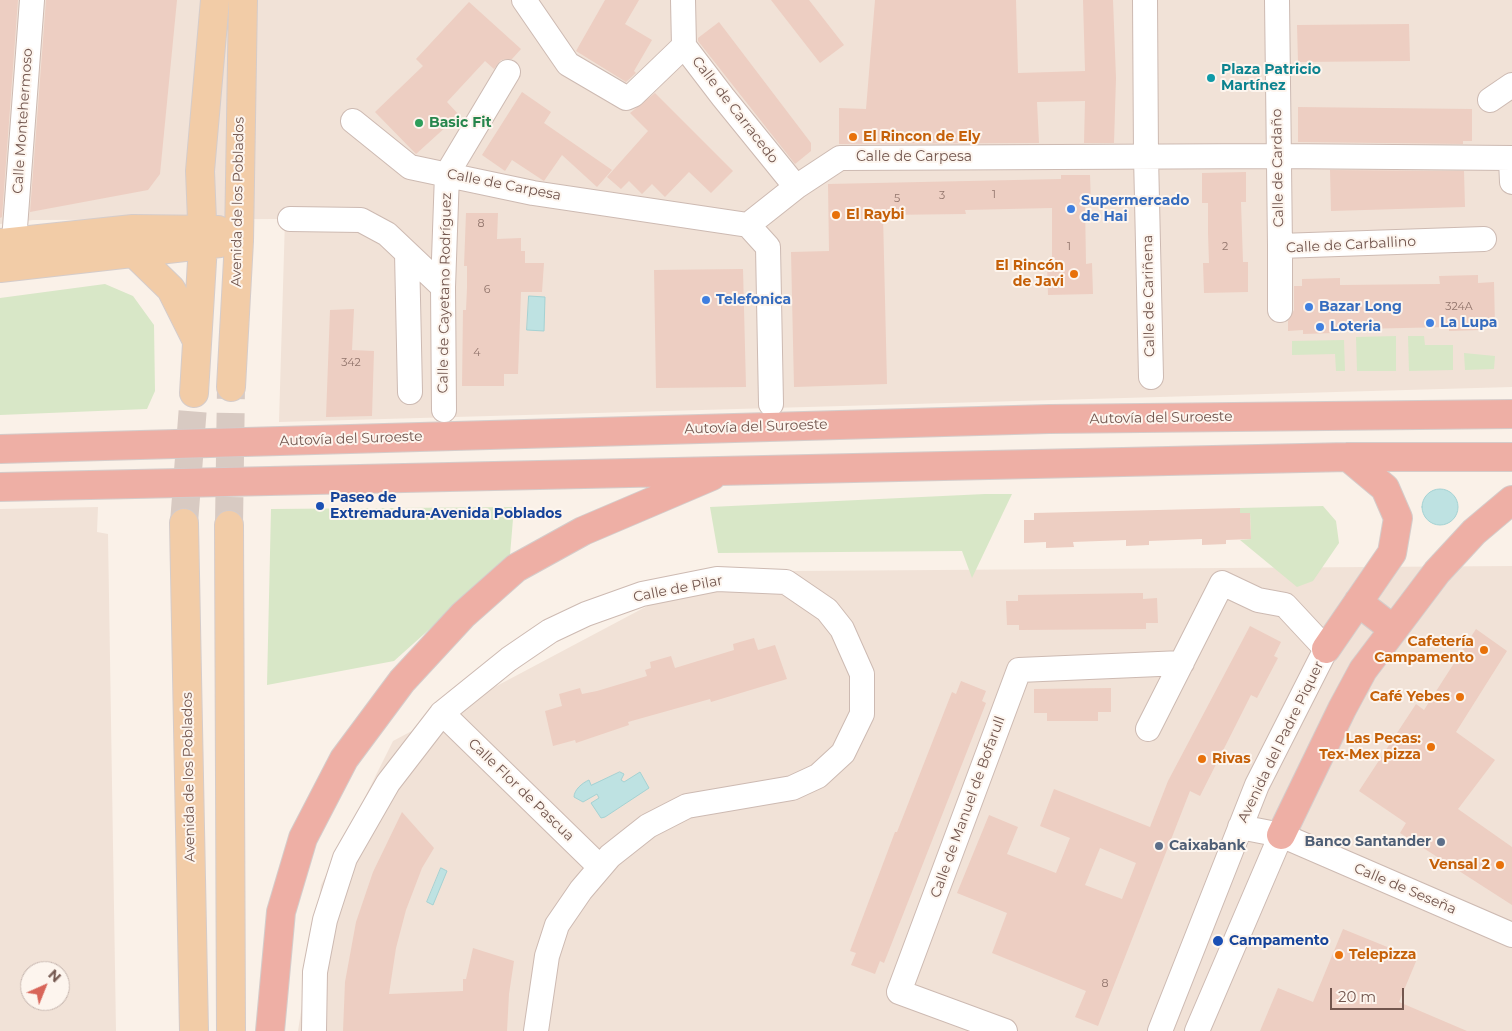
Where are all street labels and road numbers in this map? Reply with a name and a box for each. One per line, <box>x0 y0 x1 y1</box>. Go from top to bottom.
street label: Calle Montehermoso <box>10 48 36 194</box>
street label: Calle de Carracedo <box>688 53 782 167</box>
street label: Calle de Cardaño <box>1269 108 1287 228</box>
street label: Avenida de los Poblados <box>228 117 248 287</box>
street label: Calle de Carpesa <box>856 149 972 165</box>
street label: Calle de Carpesa <box>445 166 563 204</box>
street label: Calle de Cayetano Rodríguez <box>435 192 455 394</box>
street label: Calle de Carballino <box>1286 233 1416 257</box>
street label: Calle de Cariñena <box>1140 235 1158 357</box>
street label: Autovía del Suroeste <box>1089 408 1233 428</box>
street label: Autovía del Suroeste <box>684 416 828 438</box>
street label: Autovía del Suroeste <box>279 428 423 450</box>
street label: Calle de Pilar <box>632 572 724 606</box>
street label: Avenida del Padre Piquer <box>1235 659 1327 825</box>
street label: Avenida de los Poblados <box>179 692 199 862</box>
street label: Calle de Manuel de Bofarull <box>927 714 1009 900</box>
street label: Calle Flor de Pascua <box>465 735 577 845</box>
street label: Calle de Seseña <box>1351 860 1459 918</box>

